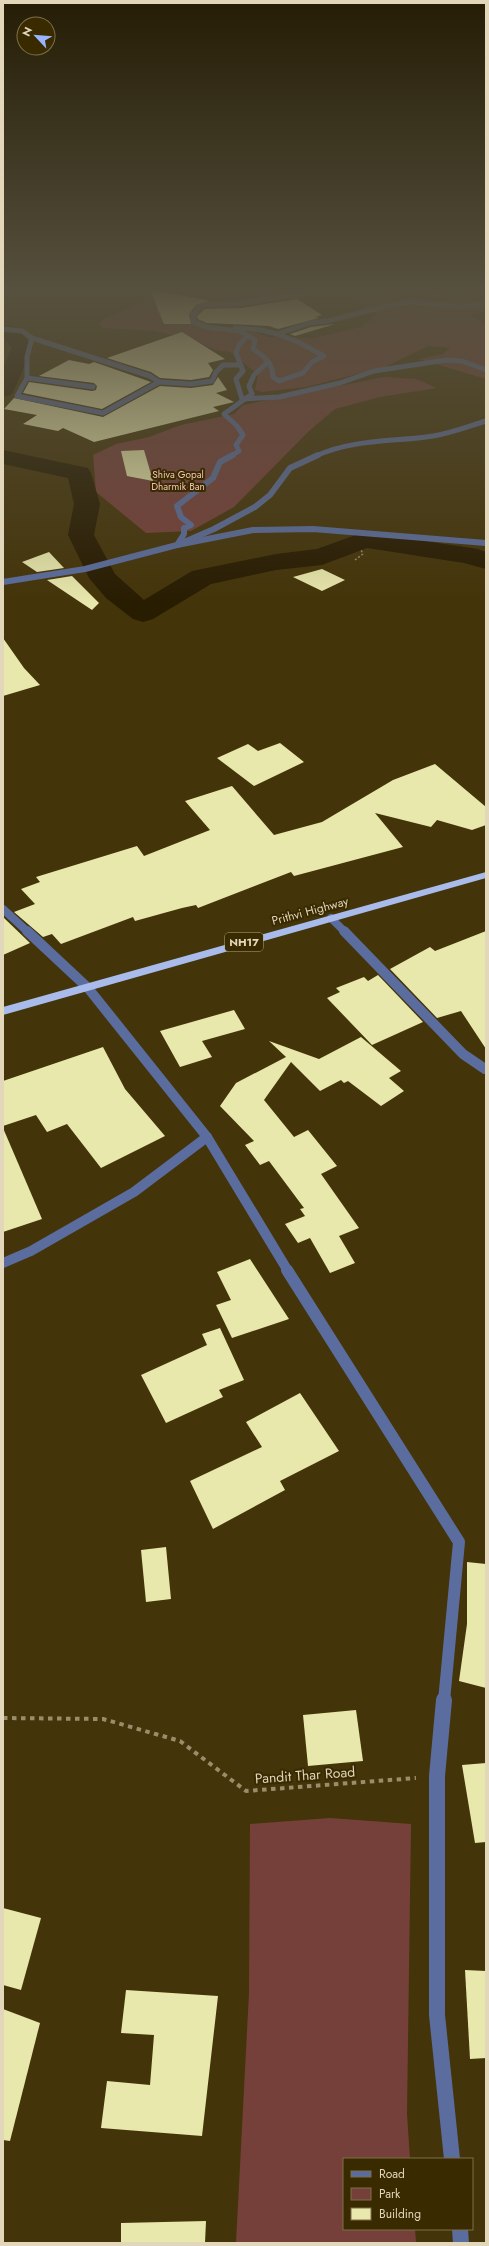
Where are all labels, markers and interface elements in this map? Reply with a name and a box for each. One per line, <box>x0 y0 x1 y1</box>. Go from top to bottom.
north arrow <box>16 16 56 56</box>
text: N <box>18 24 36 39</box>
park label: Shiva Gopal Dharmik Ban <box>151 467 205 494</box>
street label: Prithvi Highway <box>270 892 351 930</box>
road number: NH17 <box>225 933 263 951</box>
street label: Pandit Thar Road <box>254 1762 356 1788</box>
legend <box>343 2158 473 2230</box>
text: Road <box>379 2165 405 2183</box>
text: Park <box>379 2185 401 2203</box>
text: Building <box>379 2205 421 2223</box>

